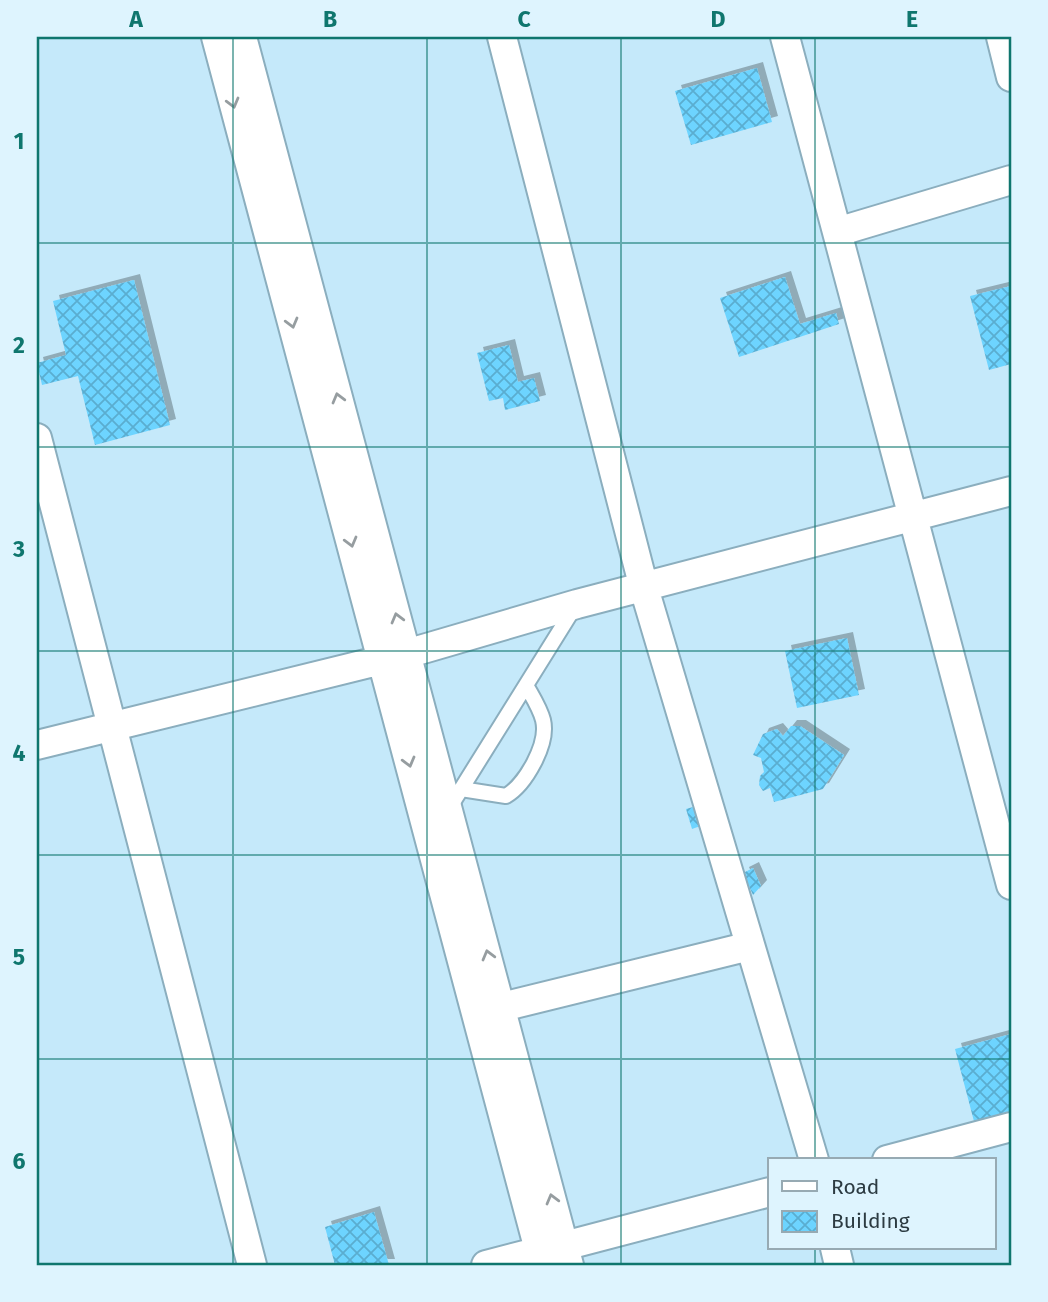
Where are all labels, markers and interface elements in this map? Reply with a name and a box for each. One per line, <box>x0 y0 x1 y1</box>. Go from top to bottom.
text: A <box>128 5 143 33</box>
text: B <box>323 5 337 33</box>
text: C <box>517 5 531 33</box>
text: D <box>711 5 726 33</box>
text: E <box>906 5 918 33</box>
one-way arrow <box>225 97 239 109</box>
text: 1 <box>14 127 24 155</box>
one-way arrow <box>284 316 298 328</box>
text: 2 <box>13 331 25 359</box>
one-way arrow <box>332 392 346 404</box>
text: 3 <box>12 535 25 563</box>
one-way arrow <box>342 536 357 548</box>
one-way arrow <box>390 612 405 624</box>
text: 4 <box>13 739 26 767</box>
one-way arrow <box>401 756 415 768</box>
text: 5 <box>13 943 25 971</box>
one-way arrow <box>482 950 496 962</box>
text: 6 <box>13 1147 26 1175</box>
legend <box>768 1158 996 1250</box>
text: Road <box>831 1174 879 1200</box>
one-way arrow <box>546 1193 560 1205</box>
text: Building <box>831 1208 910 1234</box>

